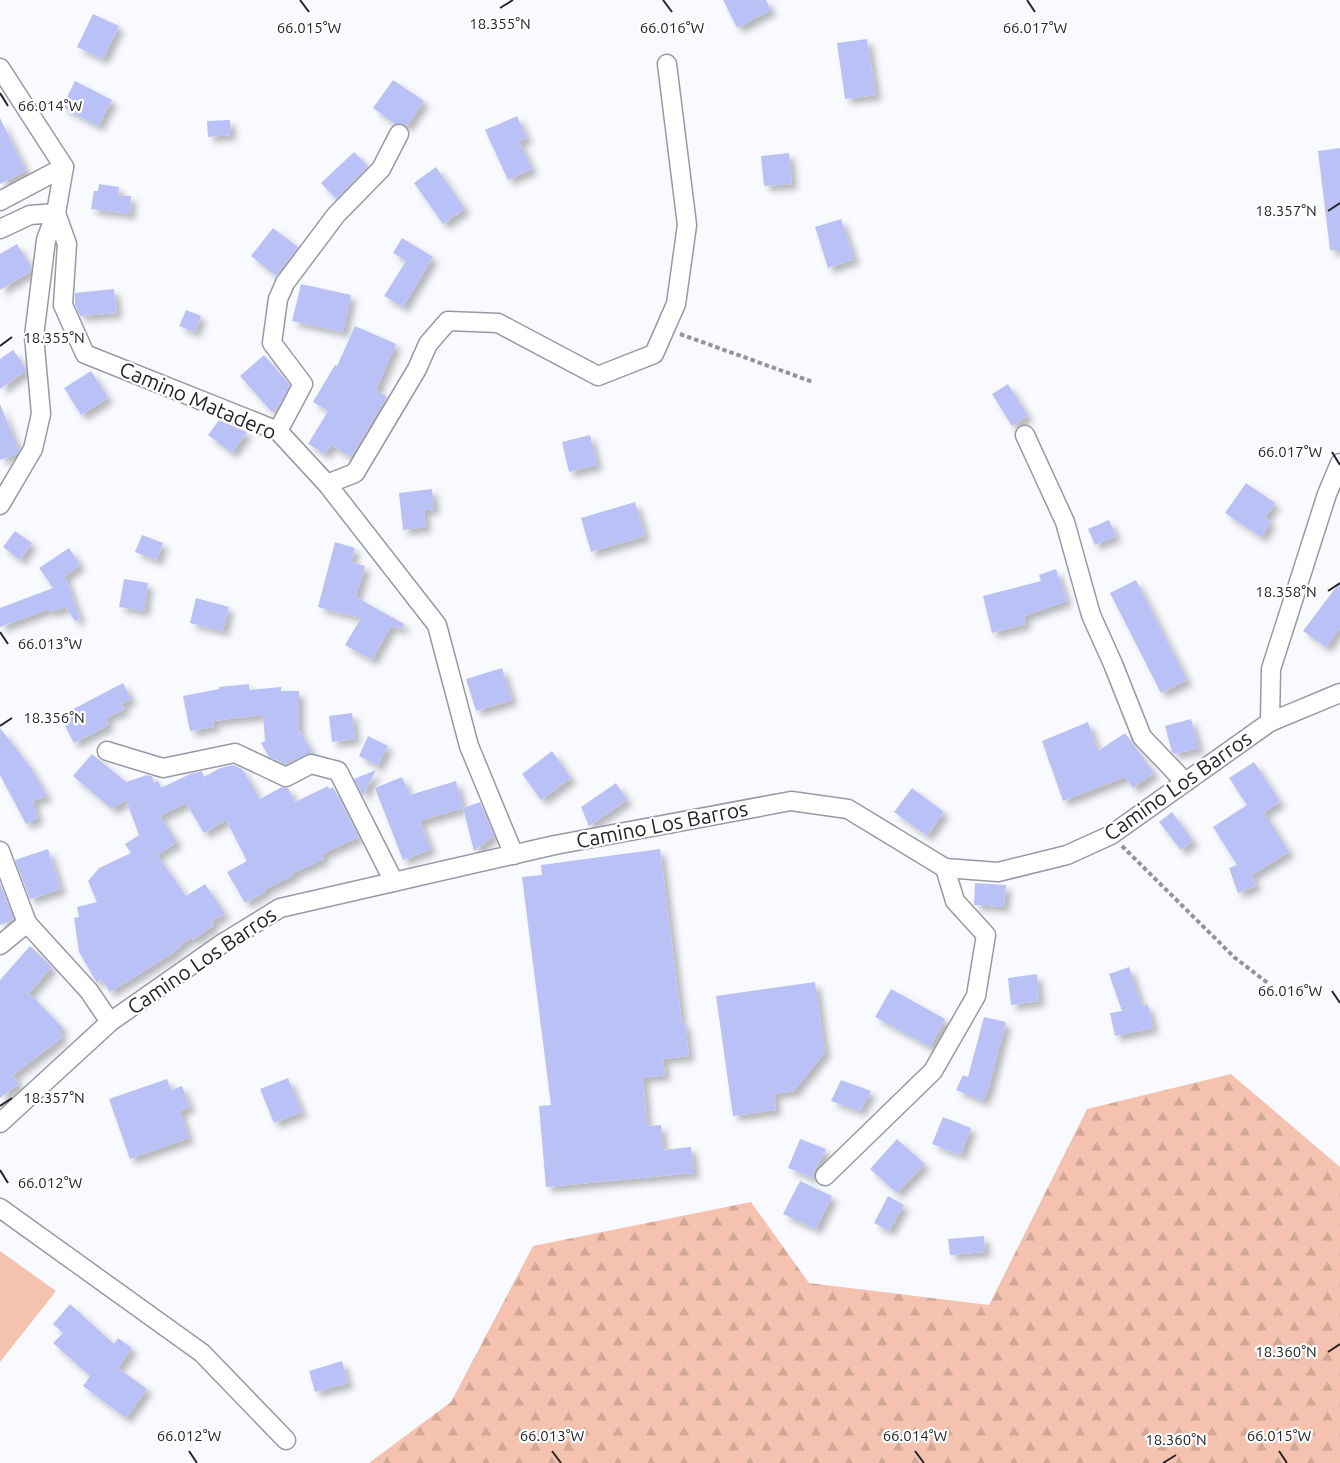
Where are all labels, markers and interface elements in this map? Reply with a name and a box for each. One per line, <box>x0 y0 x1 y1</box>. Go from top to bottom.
text: 18.355°N <box>469 15 531 32</box>
text: 66.015°W <box>277 19 341 36</box>
text: 66.016°W <box>640 19 704 36</box>
text: 66.017°W <box>1003 19 1067 36</box>
text: 66.014°W <box>18 97 82 114</box>
text: 18.357°N <box>1255 202 1317 219</box>
text: 18.355°N <box>23 329 85 346</box>
street label: Camino Matadero <box>116 356 280 444</box>
text: 66.017°W <box>1258 443 1322 460</box>
text: 18.358°N <box>1255 583 1317 600</box>
text: 66.013°W <box>18 635 82 652</box>
text: 18.356°N <box>23 709 85 726</box>
street label: Camino Los Barros <box>1099 725 1256 845</box>
street label: Camino Los Barros <box>574 796 750 852</box>
street label: Camino Los Barros <box>122 901 280 1019</box>
text: 66.016°W <box>1258 982 1322 999</box>
text: 18.357°N <box>23 1089 85 1106</box>
text: 66.012°W <box>18 1174 82 1191</box>
text: 18.360°N <box>1255 1343 1317 1360</box>
text: 66.012°W <box>157 1427 221 1444</box>
text: 66.013°W <box>520 1427 584 1444</box>
text: 66.014°W <box>883 1427 947 1444</box>
text: 66.015°W <box>1247 1427 1311 1444</box>
text: 18.360°N <box>1145 1431 1207 1448</box>

